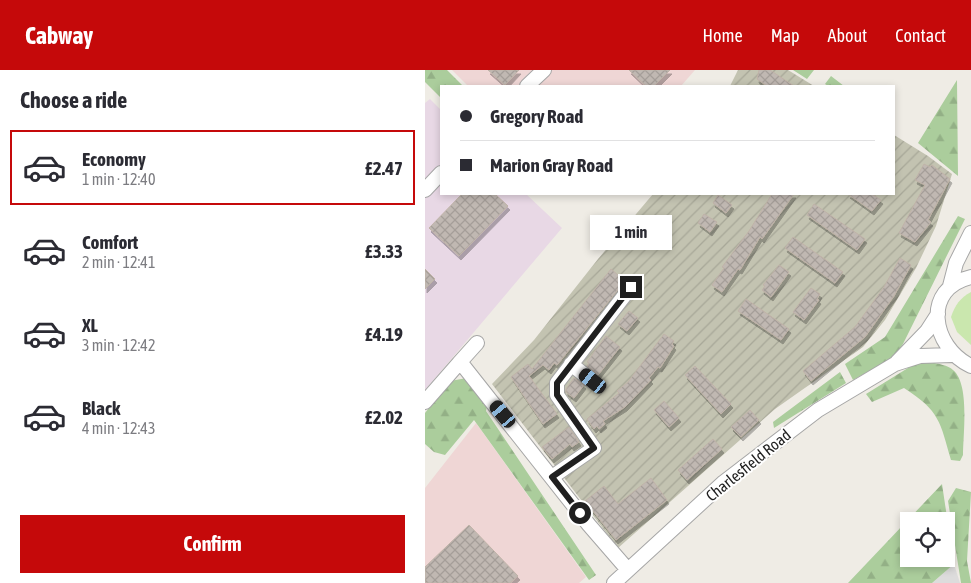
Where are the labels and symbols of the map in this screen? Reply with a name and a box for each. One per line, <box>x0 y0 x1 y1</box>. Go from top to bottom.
callout: 1 min <box>590 214 672 250</box>
route end <box>620 276 642 298</box>
car <box>576 366 609 396</box>
car <box>487 398 518 430</box>
street label: Charlesfield Road <box>702 425 794 505</box>
route start <box>569 502 591 524</box>

